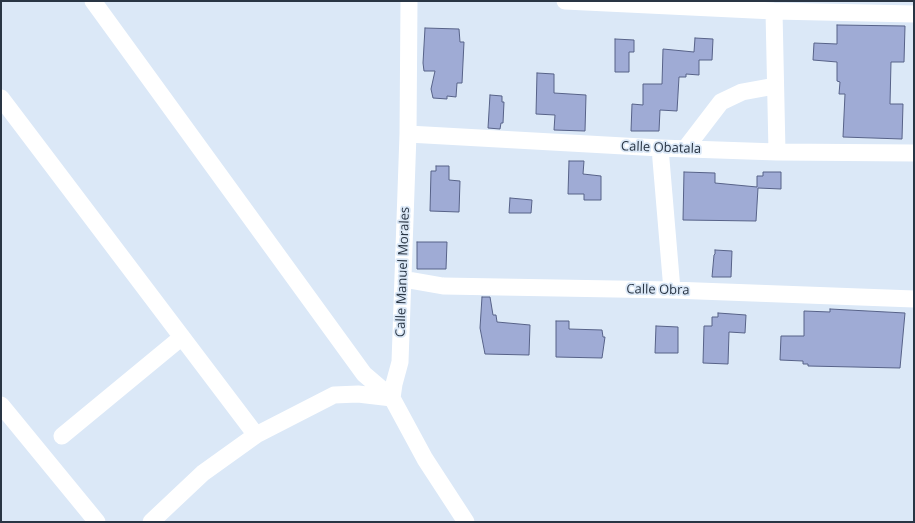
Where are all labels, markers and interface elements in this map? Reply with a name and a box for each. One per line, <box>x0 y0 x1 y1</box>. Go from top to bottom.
street label: Calle Obatala <box>621 139 701 157</box>
street label: Calle Manuel Morales <box>393 207 413 337</box>
street label: Calle Obra <box>626 282 690 298</box>

